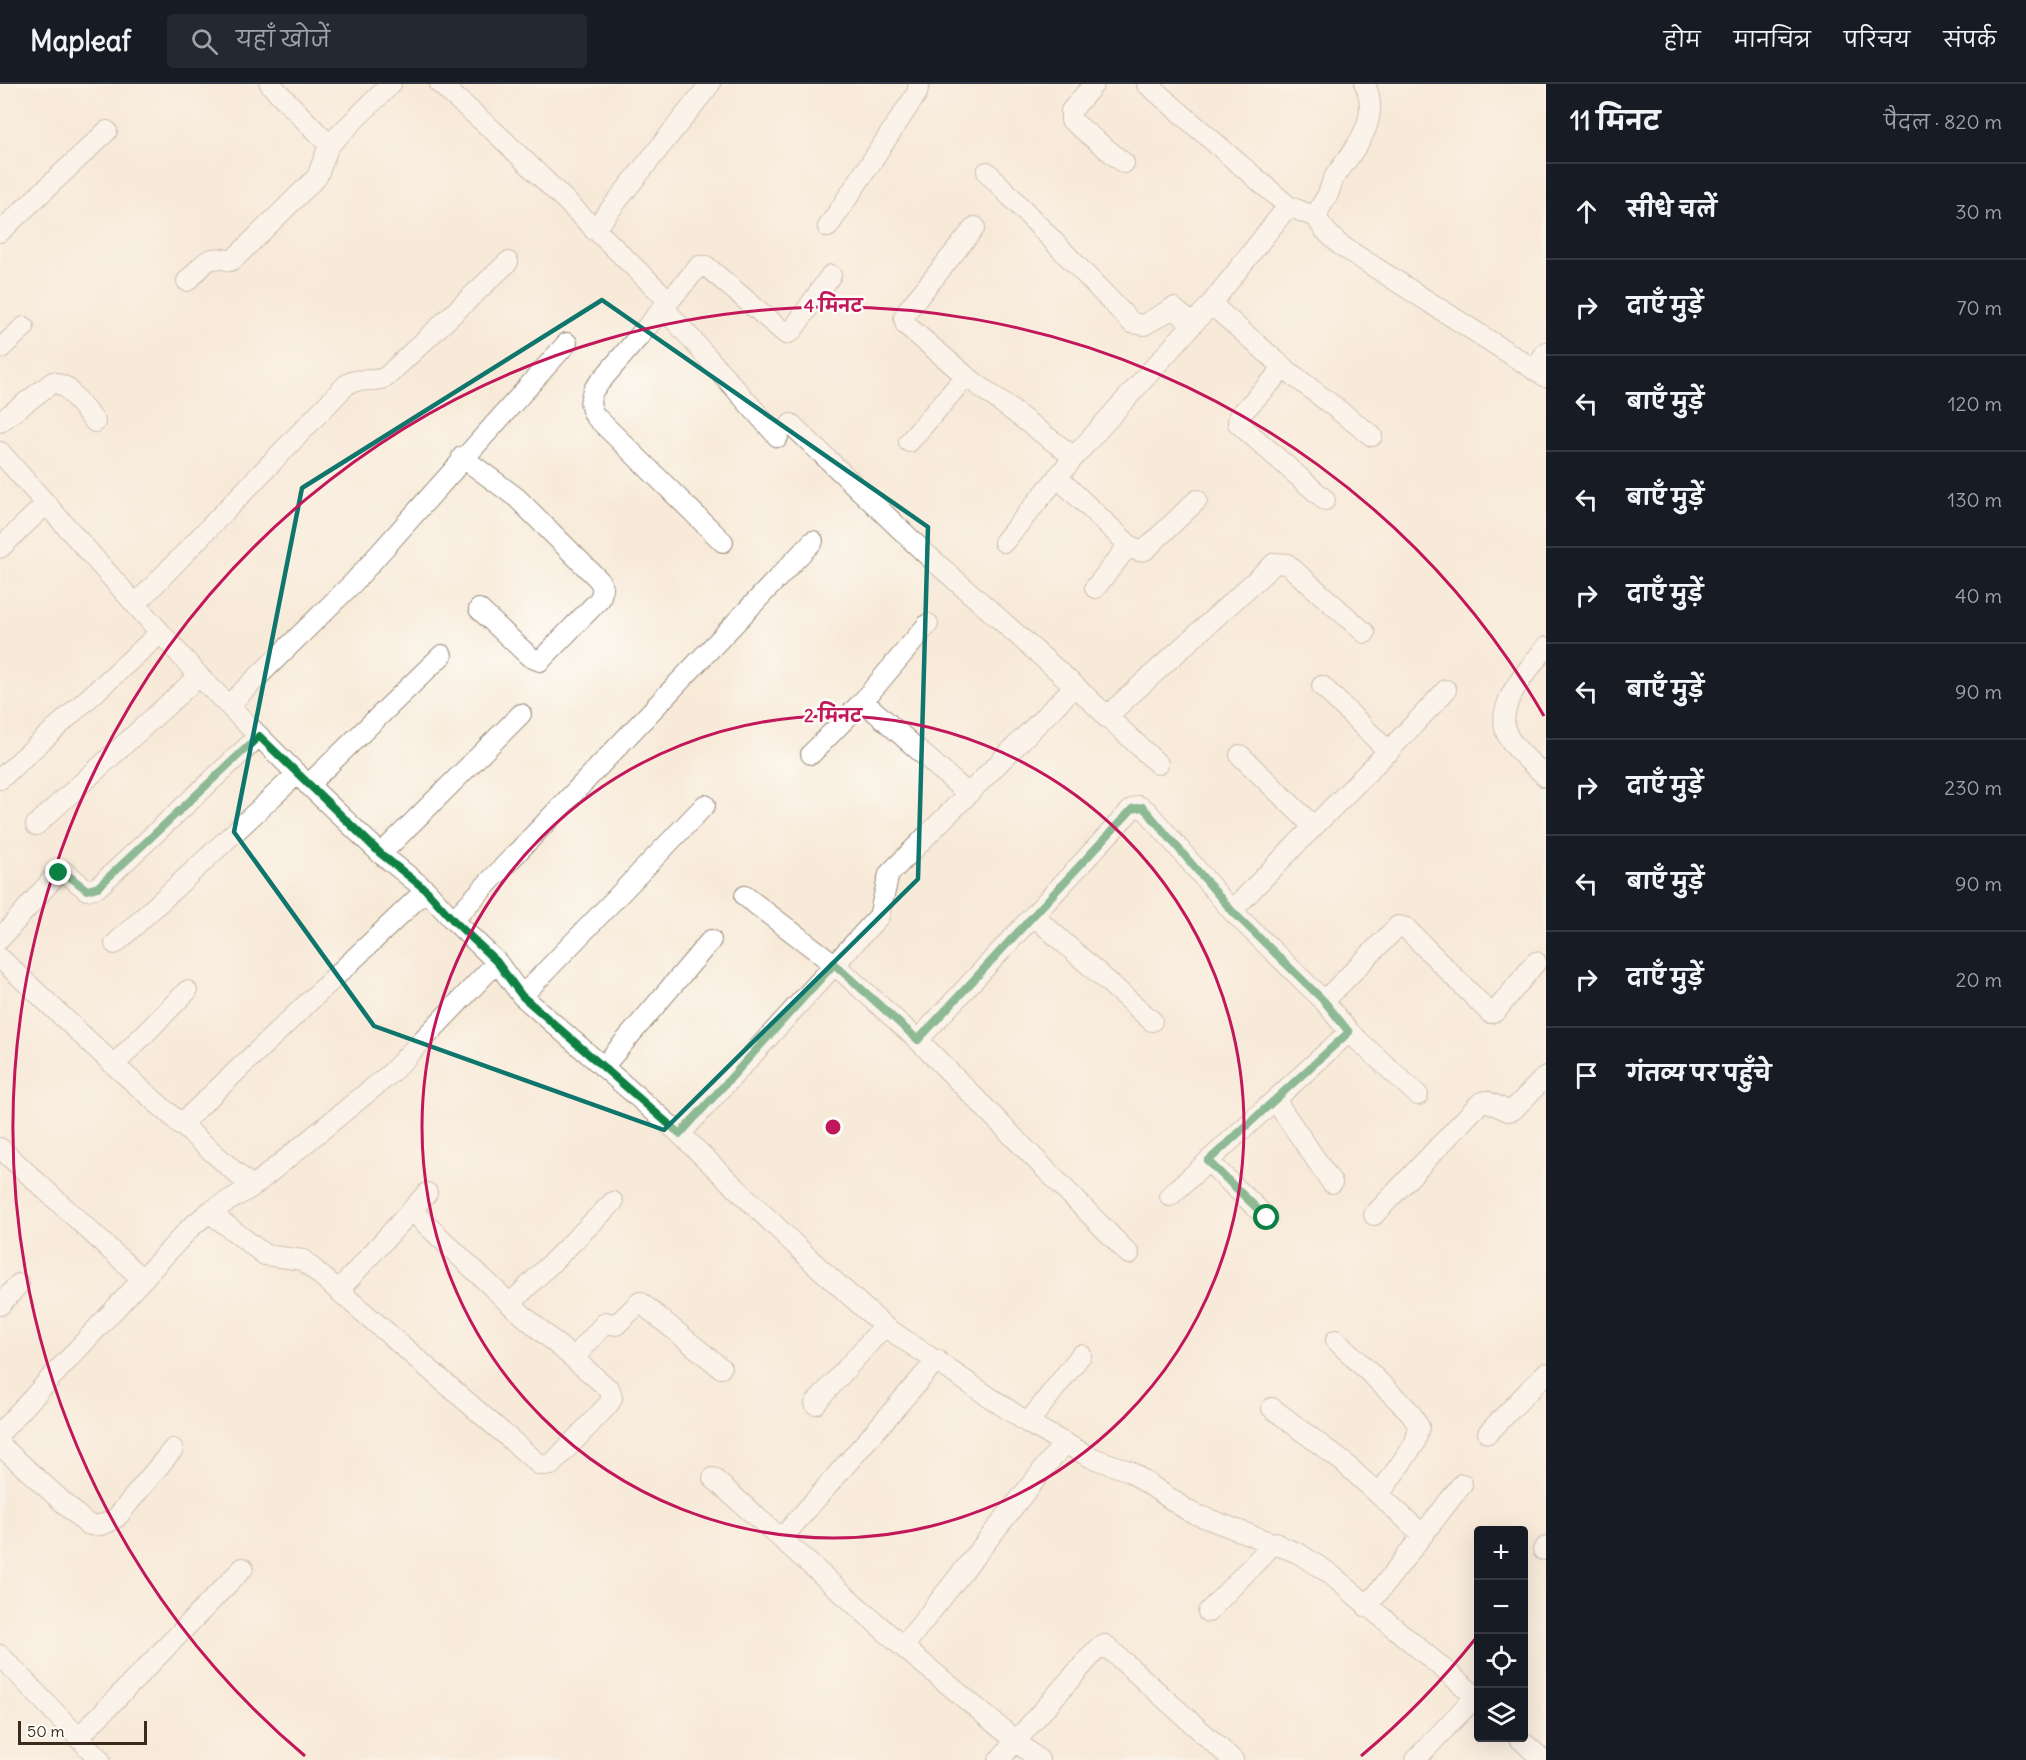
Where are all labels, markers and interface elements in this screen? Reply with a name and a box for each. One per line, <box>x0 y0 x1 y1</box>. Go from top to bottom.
search box <box>167 14 587 68</box>
text: Mapleaf <box>30 23 131 59</box>
icon: search <box>188 25 221 58</box>
text: यहाँ खोजें <box>236 25 330 53</box>
text: होम <box>1664 26 1701 53</box>
text: मानचित्र <box>1734 26 1811 53</box>
text: परिचय <box>1844 26 1910 53</box>
text: संपर्क <box>1943 26 1996 53</box>
text: 11 मिनट <box>1570 104 1660 137</box>
text: पैदल · 820 m <box>1884 109 2002 134</box>
icon: ahead <box>1570 195 1603 228</box>
text: सीधे चलें <box>1627 195 1717 223</box>
text: 30 m <box>1955 199 2002 224</box>
text: 4 मिनट <box>804 291 864 317</box>
icon: right <box>1570 291 1603 324</box>
text: दाएँ मुड़ें <box>1627 291 1703 319</box>
text: 70 m <box>1957 295 2002 320</box>
icon: left <box>1570 387 1603 420</box>
text: बाएँ मुड़ें <box>1627 387 1704 415</box>
text: 120 m <box>1948 391 2002 416</box>
icon: left <box>1570 483 1603 516</box>
text: बाएँ मुड़ें <box>1627 483 1704 511</box>
text: 130 m <box>1947 487 2002 512</box>
icon: right <box>1570 579 1603 612</box>
text: दाएँ मुड़ें <box>1627 579 1703 607</box>
text: 40 m <box>1955 583 2002 608</box>
icon: left <box>1570 675 1603 708</box>
text: बाएँ मुड़ें <box>1627 675 1704 703</box>
text: 90 m <box>1955 679 2002 704</box>
text: 2 मिनट <box>804 701 864 727</box>
icon: right <box>1570 771 1603 804</box>
text: दाएँ मुड़ें <box>1627 771 1703 799</box>
text: 230 m <box>1944 775 2002 800</box>
route end <box>45 859 71 885</box>
icon: left <box>1570 867 1603 900</box>
text: बाएँ मुड़ें <box>1627 867 1704 895</box>
text: 90 m <box>1955 871 2002 896</box>
icon: right <box>1570 963 1603 996</box>
text: दाएँ मुड़ें <box>1627 963 1703 991</box>
text: 20 m <box>1956 967 2002 992</box>
icon: arrive <box>1570 1059 1603 1092</box>
text: गंतव्य पर पहुँचे <box>1627 1059 1771 1087</box>
centre of rings <box>823 1117 843 1137</box>
route start <box>1253 1204 1279 1230</box>
map controls <box>1474 1526 1528 1742</box>
button: + <box>1474 1526 1528 1580</box>
button: − <box>1474 1580 1528 1634</box>
button: locate <box>1474 1634 1528 1688</box>
button: layers <box>1474 1688 1528 1742</box>
scale bar <box>18 1718 147 1746</box>
text: 50 m <box>27 1721 65 1741</box>

